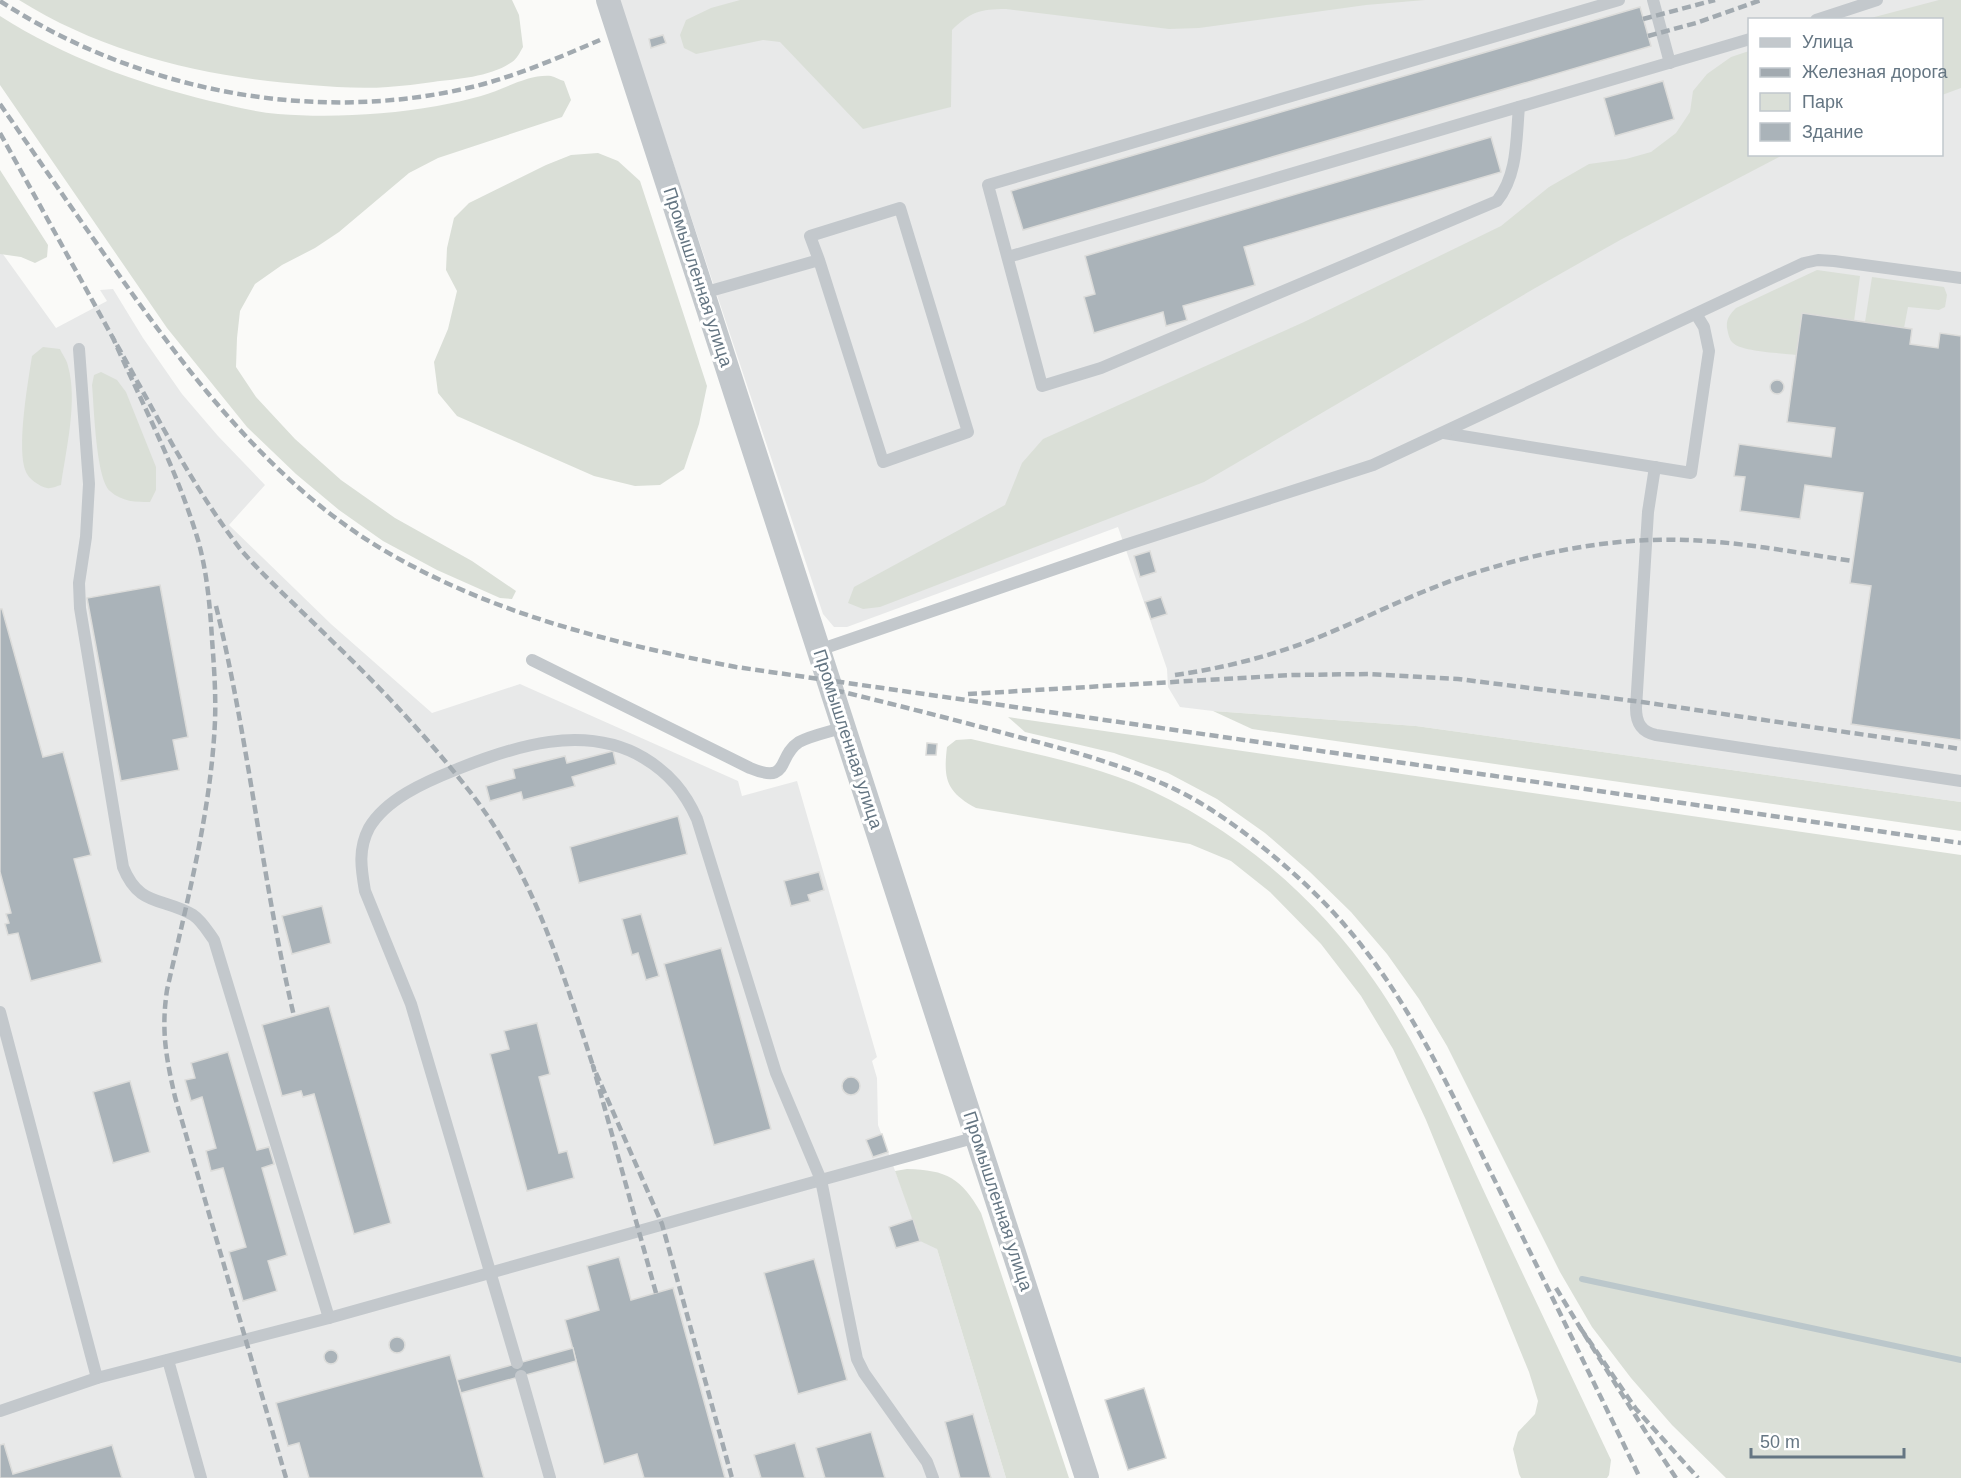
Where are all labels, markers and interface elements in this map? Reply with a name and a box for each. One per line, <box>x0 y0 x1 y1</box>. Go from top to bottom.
legend <box>1748 18 1943 156</box>
text: Улица <box>1802 32 1854 52</box>
text: Железная дорога <box>1802 62 1949 82</box>
text: Парк <box>1802 92 1843 112</box>
text: Здание <box>1802 122 1863 142</box>
street label: Промышленная улица <box>660 185 737 370</box>
street label: Промышленная улица <box>810 647 887 832</box>
street label: Промышленная улица <box>960 1109 1037 1294</box>
scale bar <box>1751 1421 1904 1459</box>
text: 50 m <box>1760 1432 1800 1452</box>

